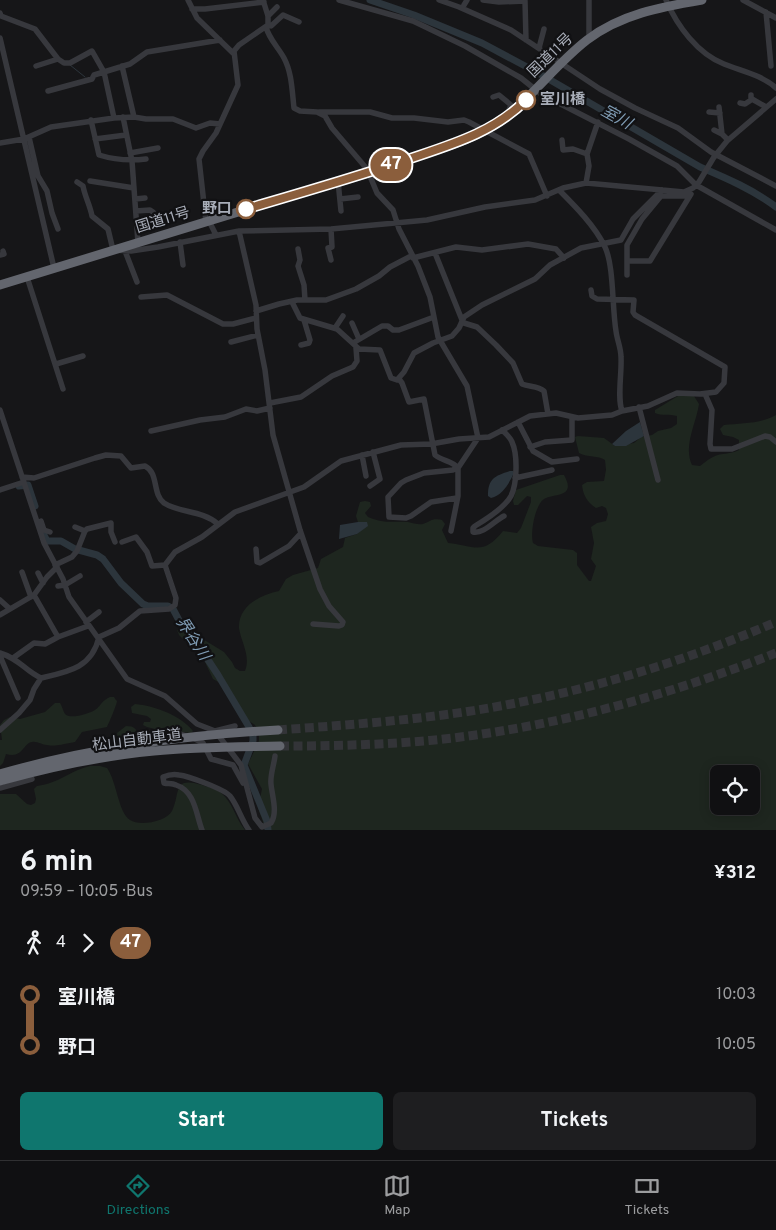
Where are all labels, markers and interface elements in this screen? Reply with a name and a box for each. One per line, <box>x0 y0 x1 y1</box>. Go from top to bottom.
street label: 国道11号 <box>524 30 578 82</box>
marker: 室川橋 <box>516 90 536 110</box>
place label: 室川橋 <box>540 91 586 110</box>
water label: 室川 <box>597 101 637 135</box>
line badge: 47 <box>368 149 414 181</box>
text: 47 <box>380 153 402 176</box>
marker: 野口 <box>236 199 256 219</box>
place label: 野口 <box>202 200 232 219</box>
street label: 国道11号 <box>133 204 193 238</box>
water label: 界谷川 <box>171 613 215 666</box>
street label: 松山自動車道 <box>91 726 183 756</box>
map controls <box>710 765 760 815</box>
button: locate <box>710 765 760 815</box>
text: 6 min <box>20 845 93 881</box>
text: ¥312 <box>714 861 756 885</box>
text: 09:59 – 10:05 · Bus <box>20 882 153 902</box>
icon: walk <box>20 929 48 957</box>
icon: forward <box>74 929 102 957</box>
text: 47 <box>120 931 141 954</box>
text: 4 <box>56 933 66 953</box>
text: 10:03 <box>716 985 756 1005</box>
text: 室川橋 <box>58 986 115 1010</box>
text: 10:05 <box>716 1035 756 1055</box>
text: 野口 <box>58 1036 96 1060</box>
button: Start <box>20 1092 383 1150</box>
button: Tickets <box>393 1092 756 1150</box>
tab: Directions <box>107 1172 170 1219</box>
tab: Map <box>383 1172 411 1219</box>
tab: Tickets <box>625 1172 669 1219</box>

